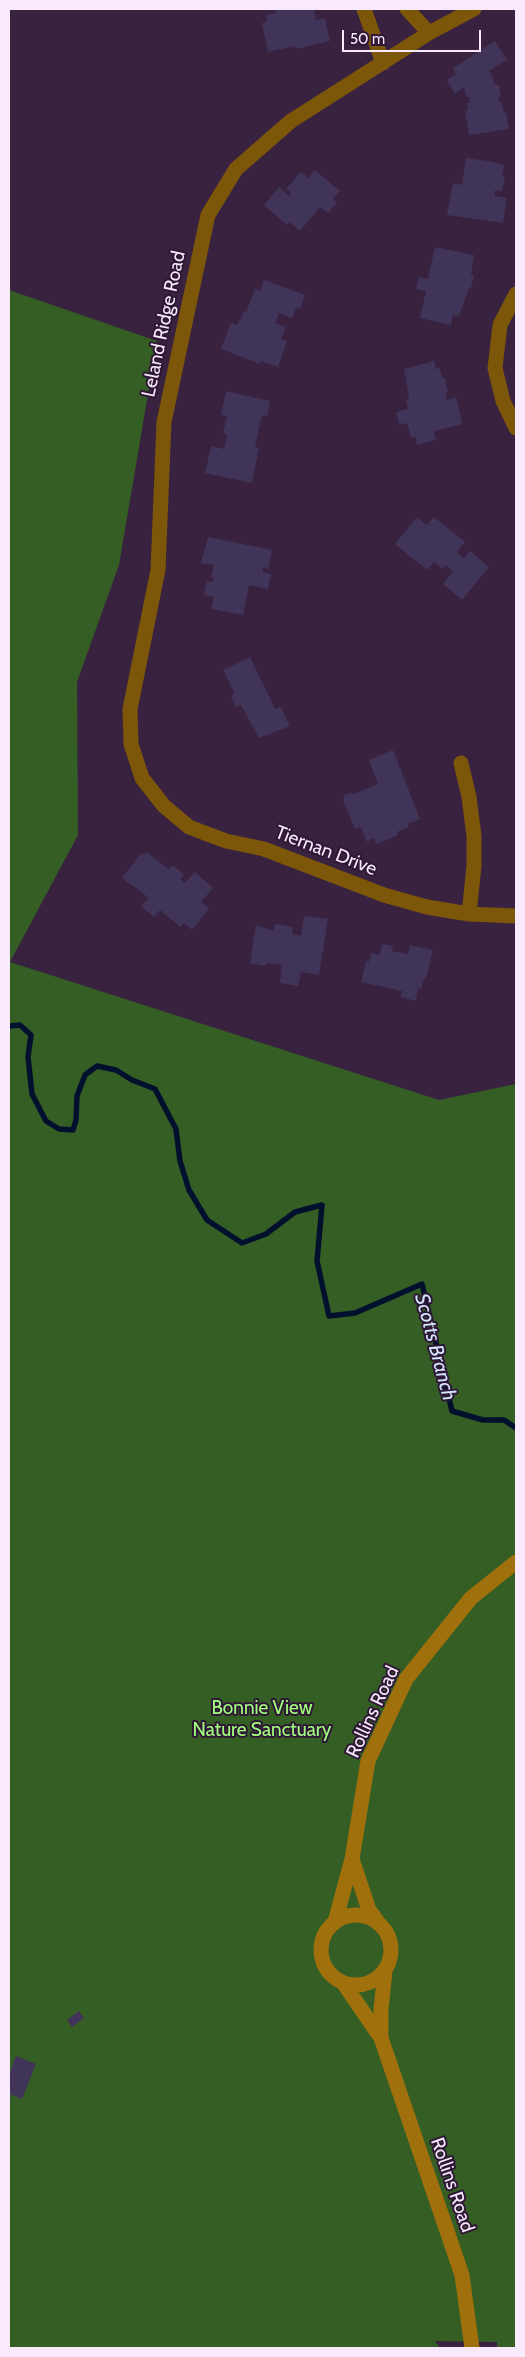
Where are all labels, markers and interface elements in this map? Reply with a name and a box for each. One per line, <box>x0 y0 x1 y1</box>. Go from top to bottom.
scale bar <box>345 20 484 52</box>
text: 50 m <box>350 30 385 48</box>
street label: Leland Ridge Road <box>137 249 191 399</box>
street label: Tiernan Drive <box>272 821 380 881</box>
water label: Scotts Branch <box>409 1291 461 1403</box>
street label: Rollins Road <box>342 1663 404 1761</box>
park label: Bonnie View Nature Sanctuary <box>193 1697 331 1741</box>
street label: Rollins Road <box>425 2135 479 2235</box>

